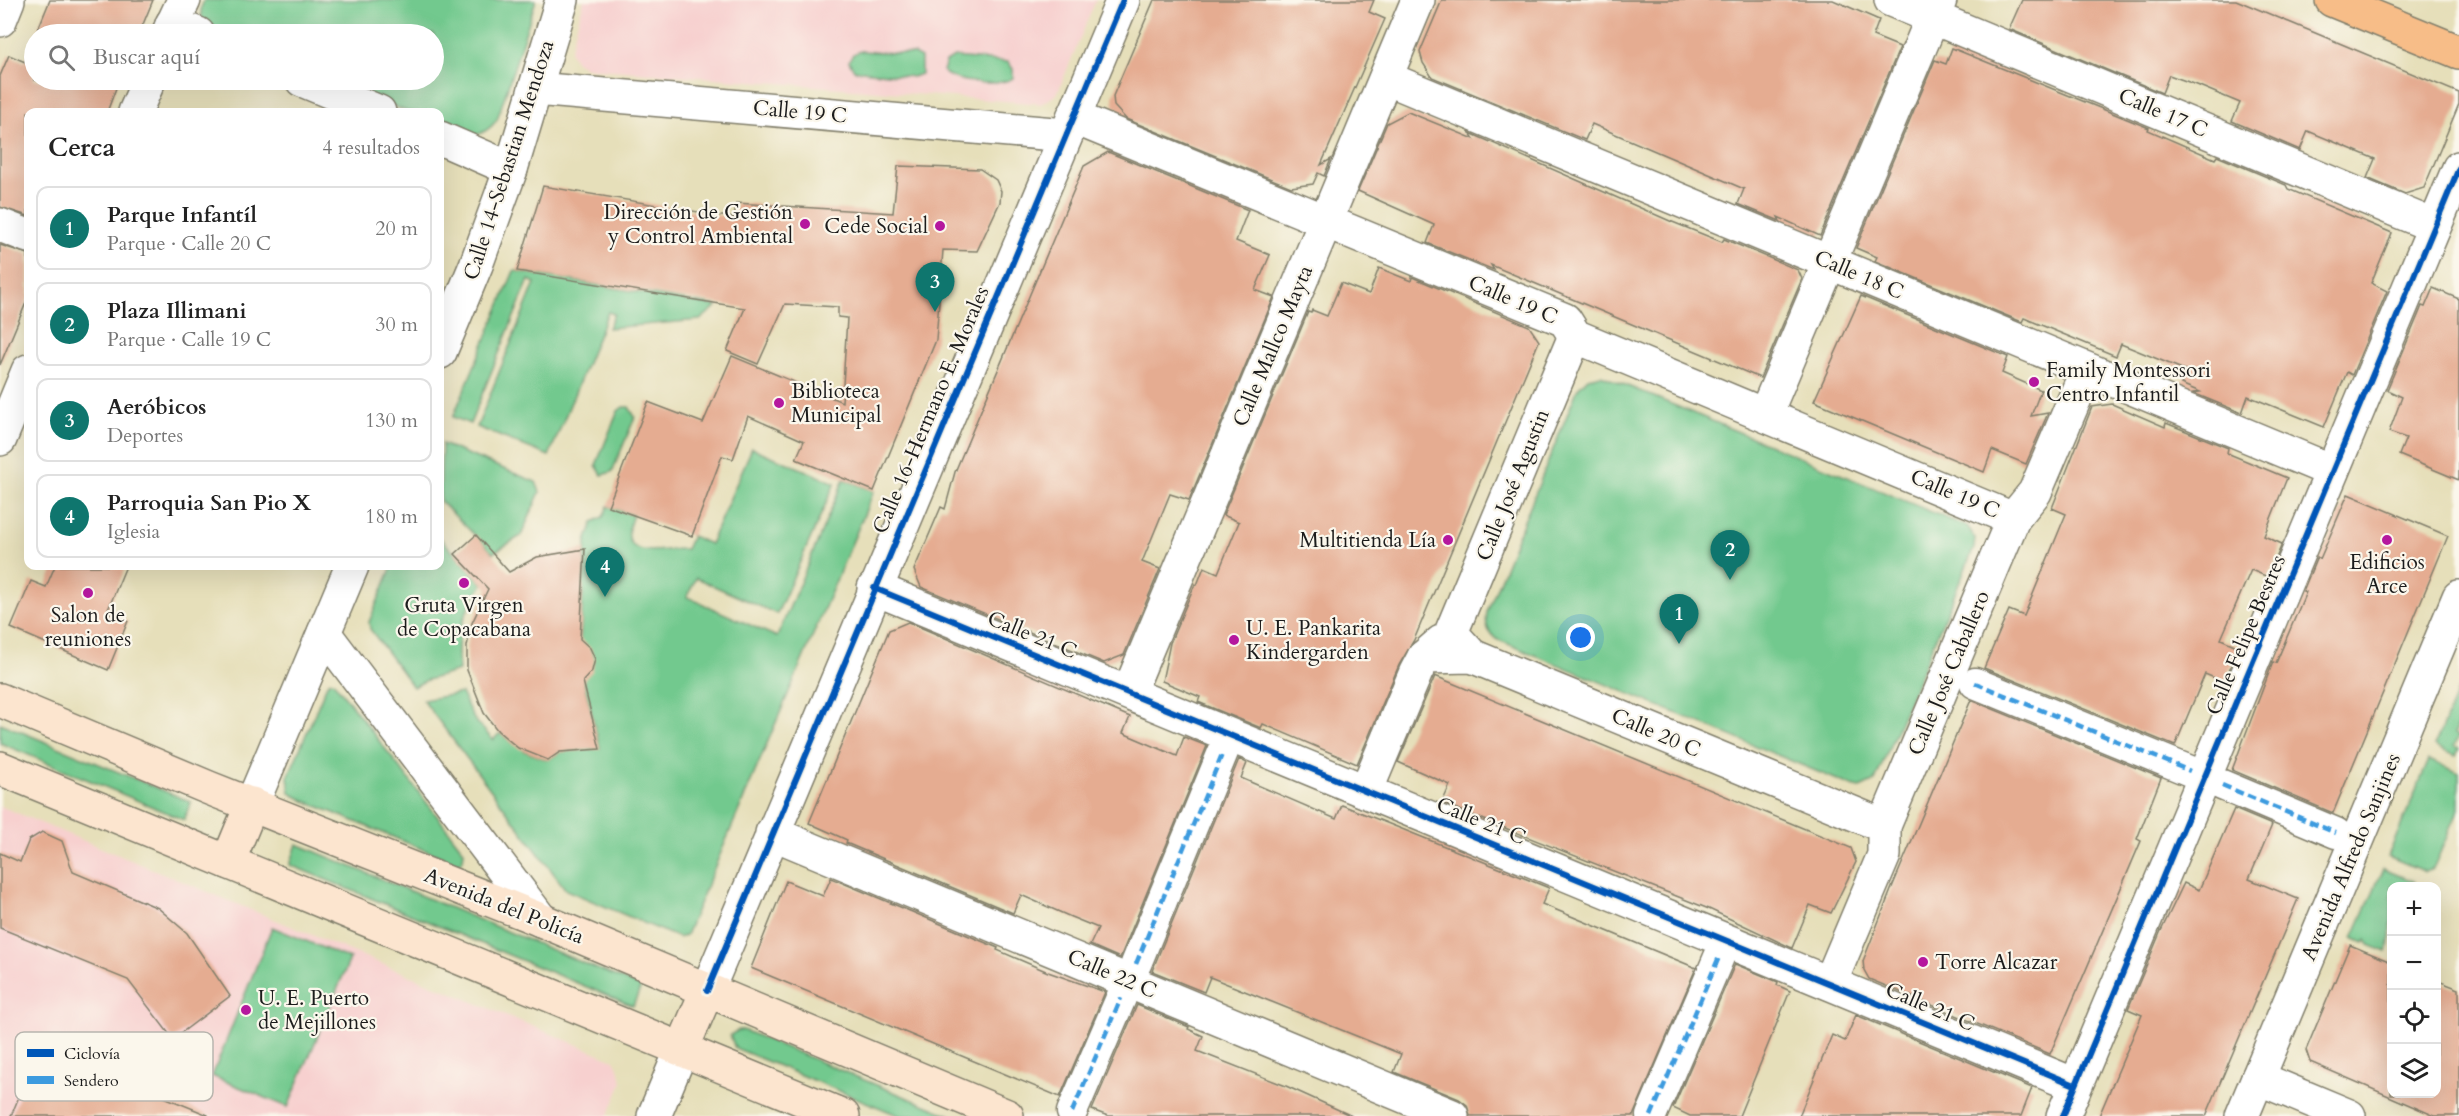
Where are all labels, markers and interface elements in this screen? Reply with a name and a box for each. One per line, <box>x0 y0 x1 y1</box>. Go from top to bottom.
search box <box>24 24 444 90</box>
street label: Calle 14-Sebastian Mendoza <box>456 36 562 284</box>
icon: search <box>45 41 78 74</box>
text: Buscar aquí <box>93 42 200 72</box>
street label: Calle 17 C <box>2114 81 2212 145</box>
street label: Calle 19 C <box>752 93 848 131</box>
text: Cerca <box>48 130 115 165</box>
text: 4 resultados <box>322 134 420 161</box>
place label: Dirección de Gestión y Control Ambiental <box>603 198 793 251</box>
text: Parque Infantíl <box>107 200 257 230</box>
place label: Cede Social <box>824 212 928 241</box>
text: 1 <box>64 215 75 242</box>
text: 20 m <box>375 215 418 242</box>
marker: Dirección de Gestión y Control Ambiental <box>798 217 812 231</box>
marker: Cede Social <box>933 219 947 233</box>
text: Parque · Calle 20 C <box>107 230 271 257</box>
street label: Calle 18 C <box>1810 243 1908 307</box>
street label: Calle Mallco Mayta <box>1226 261 1320 431</box>
pin: 3 <box>916 262 954 312</box>
street label: Calle 19 C <box>1464 268 1562 332</box>
street label: Calle 16-Hermano E. Morales <box>866 282 996 538</box>
text: Plaza Illimani <box>107 296 247 326</box>
text: 2 <box>64 311 75 338</box>
text: 30 m <box>375 311 418 338</box>
text: Parque · Calle 19 C <box>107 326 271 353</box>
place label: Family Montessori Centro Infantil <box>2046 356 2211 409</box>
marker: Family Montessori Centro Infantil <box>2027 375 2041 389</box>
place label: Biblioteca Municipal <box>791 377 881 430</box>
text: Aeróbicos <box>107 392 206 422</box>
marker: Biblioteca Municipal <box>772 396 786 410</box>
street label: Calle José Agustin <box>1469 405 1557 565</box>
text: 3 <box>64 407 75 434</box>
text: 130 m <box>365 407 418 434</box>
text: Deportes <box>107 422 183 449</box>
street label: Calle 19 C <box>1906 462 2004 526</box>
text: Parroquia San Pio X <box>107 488 311 518</box>
text: 4 <box>64 503 75 530</box>
text: 180 m <box>365 503 418 530</box>
text: Iglesia <box>107 518 160 545</box>
place label: Multitienda Lía <box>1299 526 1436 555</box>
pin: 2 <box>1710 530 1750 580</box>
marker: Multitienda Lía <box>1441 533 1455 547</box>
marker: Edificios Arce <box>2380 533 2394 547</box>
pin: 4 <box>586 548 624 597</box>
place label: Edificios Arce <box>2349 548 2425 601</box>
street label: Calle Felipe Bestres <box>2199 550 2293 720</box>
marker: Gruta Virgen de Copacabana <box>457 576 471 590</box>
marker: Salon de reuniones <box>81 586 95 600</box>
street label: Calle José Caballero <box>1901 586 1997 760</box>
place label: Gruta Virgen de Copacabana <box>397 591 531 644</box>
pin: 1 <box>1660 594 1698 644</box>
place label: Salon de reuniones <box>45 601 131 654</box>
street label: Calle 21 C <box>983 604 1081 666</box>
place label: U. E. Pankarita Kindergarden <box>1246 614 1381 667</box>
your location <box>1566 623 1595 652</box>
marker: U. E. Pankarita Kindergarden <box>1227 633 1241 647</box>
street label: Calle 20 C <box>1607 701 1705 765</box>
street label: Avenida Alfredo Sanjines <box>2294 749 2408 965</box>
street label: Calle 21 C <box>1432 790 1530 852</box>
street label: Avenida del Policía <box>420 861 588 951</box>
map controls <box>2387 882 2441 1098</box>
button: + <box>2387 882 2441 936</box>
button: − <box>2387 936 2441 990</box>
street label: Calle 22 C <box>1063 942 1161 1006</box>
place label: Torre Alcazar <box>1935 948 2058 977</box>
marker: Torre Alcazar <box>1916 955 1930 969</box>
street label: Calle 21 C <box>1881 975 1979 1039</box>
place label: U. E. Puerto de Mejillones <box>258 984 376 1037</box>
button: locate <box>2387 990 2441 1044</box>
marker: U. E. Puerto de Mejillones <box>239 1003 253 1017</box>
legend <box>15 1032 213 1101</box>
text: Ciclovía <box>64 1043 120 1065</box>
button: layers <box>2387 1044 2441 1098</box>
text: Sendero <box>64 1070 119 1092</box>

